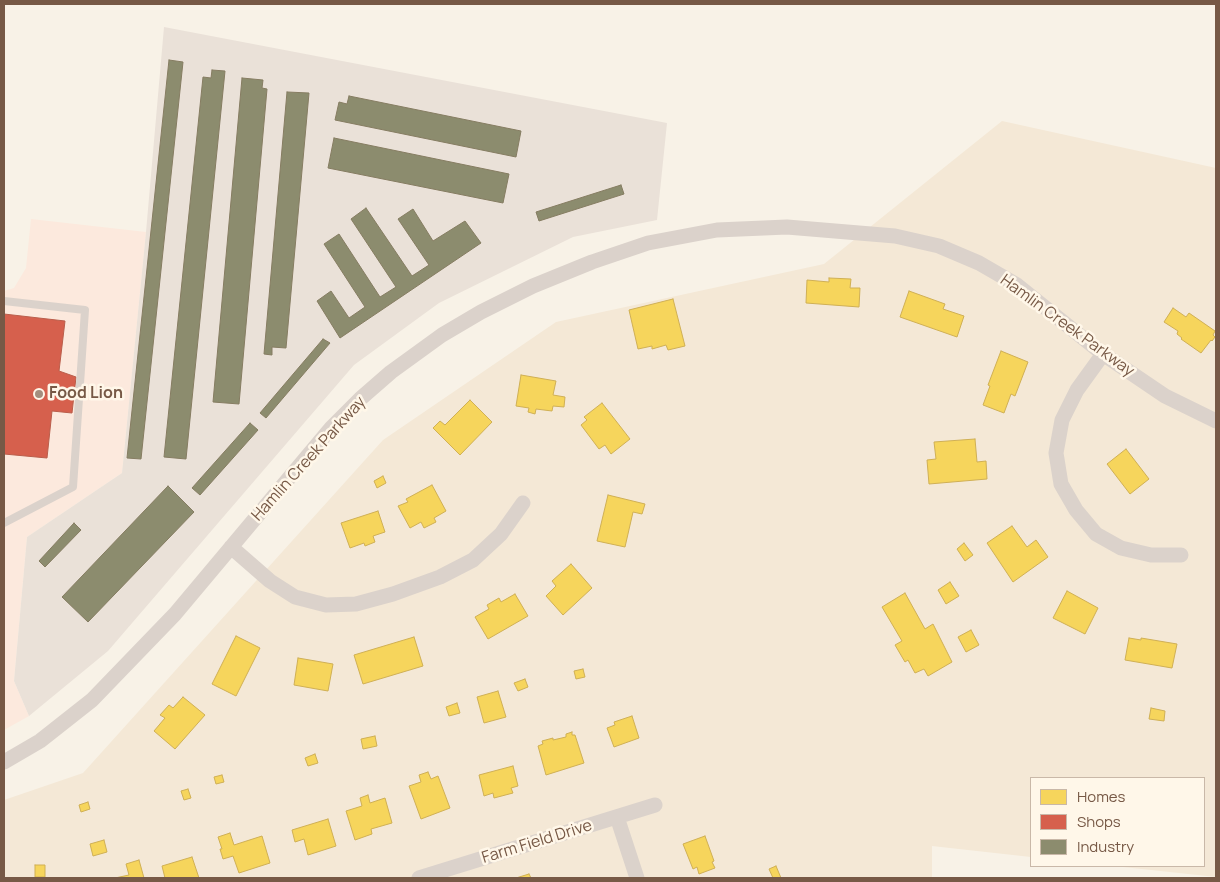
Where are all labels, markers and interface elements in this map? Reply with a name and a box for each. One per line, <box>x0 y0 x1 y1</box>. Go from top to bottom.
street label: Hamlin Creek Parkway <box>996 271 1138 381</box>
place label: Food Lion <box>49 384 123 404</box>
marker: Food Lion <box>33 388 45 400</box>
street label: Hamlin Creek Parkway <box>248 393 370 525</box>
legend <box>1030 777 1205 867</box>
text: Homes <box>1077 786 1125 807</box>
text: Shops <box>1077 811 1121 832</box>
street label: Farm Field Drive <box>480 816 594 868</box>
text: Industry <box>1077 836 1134 857</box>

